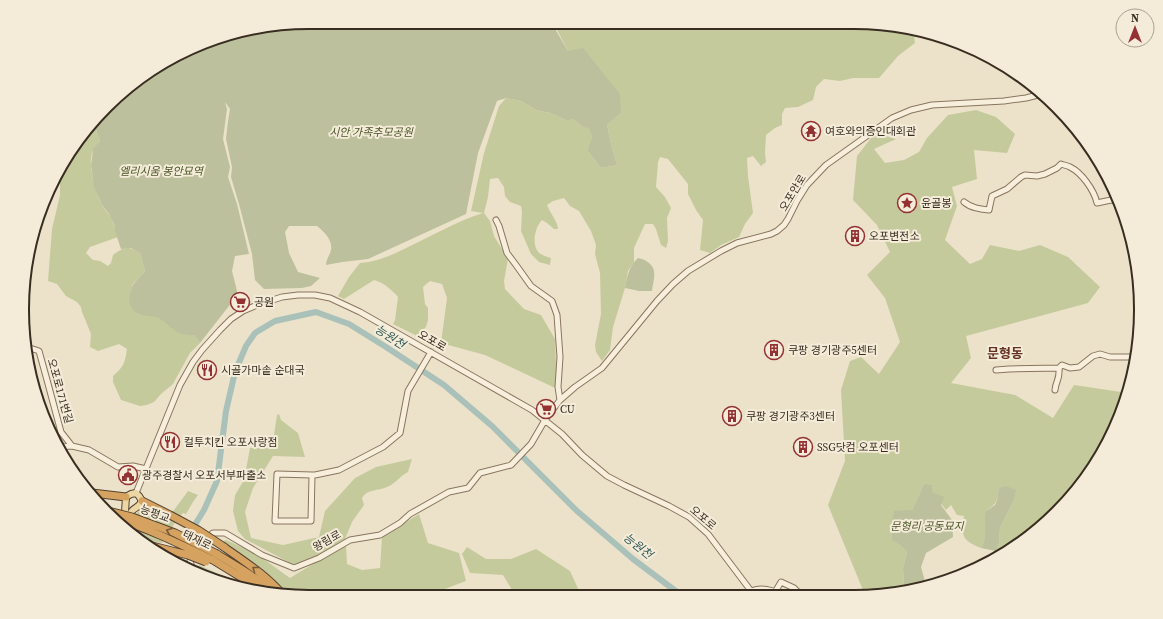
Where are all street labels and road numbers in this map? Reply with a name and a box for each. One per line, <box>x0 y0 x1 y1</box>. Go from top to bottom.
street label: 오포안로 <box>776 172 810 214</box>
street label: 오포로 <box>415 327 449 355</box>
street label: 오포로171번길 <box>44 357 76 425</box>
street label: 능평교 <box>138 502 172 526</box>
street label: 오포로 <box>687 502 719 534</box>
street label: 태재로 <box>180 527 214 553</box>
street label: 왕림로 <box>310 527 344 555</box>

